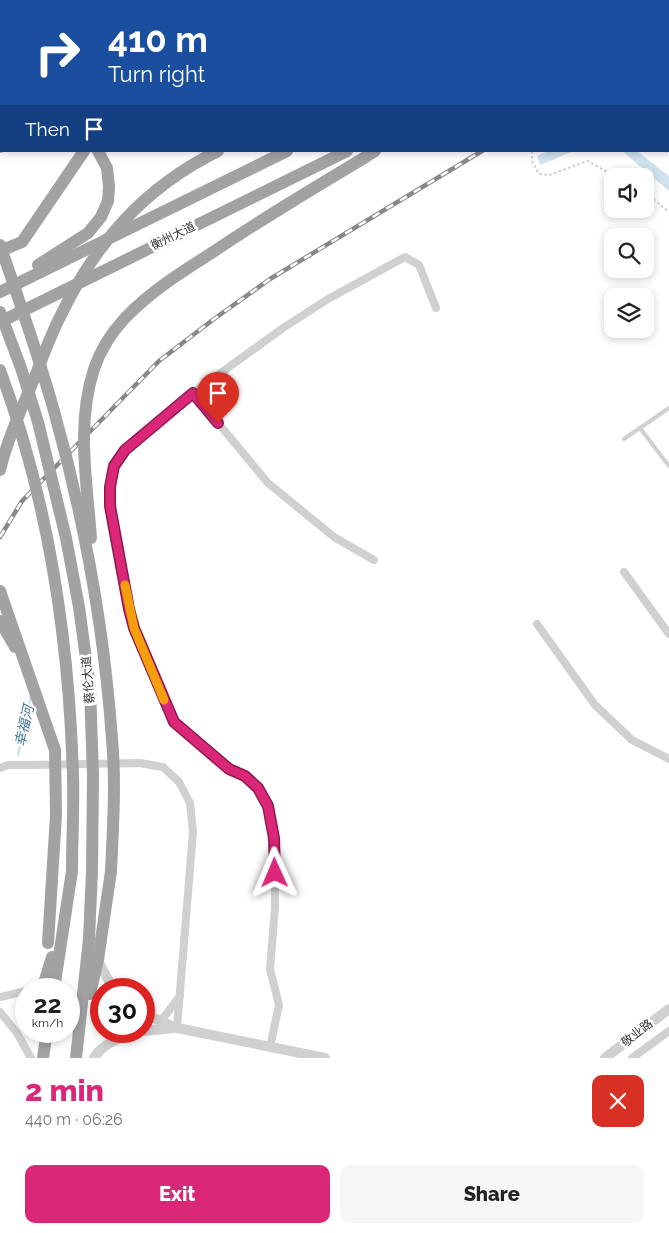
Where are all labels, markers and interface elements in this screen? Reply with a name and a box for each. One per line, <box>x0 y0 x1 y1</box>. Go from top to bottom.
text: 410 m <box>108 19 208 60</box>
icon: right <box>25 20 90 85</box>
text: Turn right <box>108 61 205 87</box>
icon: arrive <box>80 115 108 143</box>
text: Then <box>25 118 70 140</box>
map controls <box>604 168 654 338</box>
button: sound <box>604 168 654 218</box>
street label: 衡州大道 <box>148 219 198 253</box>
button: search <box>604 228 654 278</box>
button: layers <box>604 288 654 338</box>
pin <box>197 372 239 423</box>
icon: arrive <box>204 379 232 407</box>
street label: 蔡伦大道 <box>79 655 97 705</box>
water label: 幸福河 <box>11 701 37 748</box>
position arrow <box>248 846 300 898</box>
speed limit sign: 30 <box>90 978 155 1043</box>
text: 22 <box>33 989 62 1019</box>
text: km/h <box>32 1016 63 1030</box>
street label: 敬业路 <box>619 1016 655 1050</box>
text: 2 min <box>25 1073 104 1108</box>
button: close <box>592 1075 644 1127</box>
text: 440 m · 06:26 <box>25 1110 123 1129</box>
button: Exit <box>25 1165 330 1223</box>
button: Share <box>340 1165 644 1223</box>

